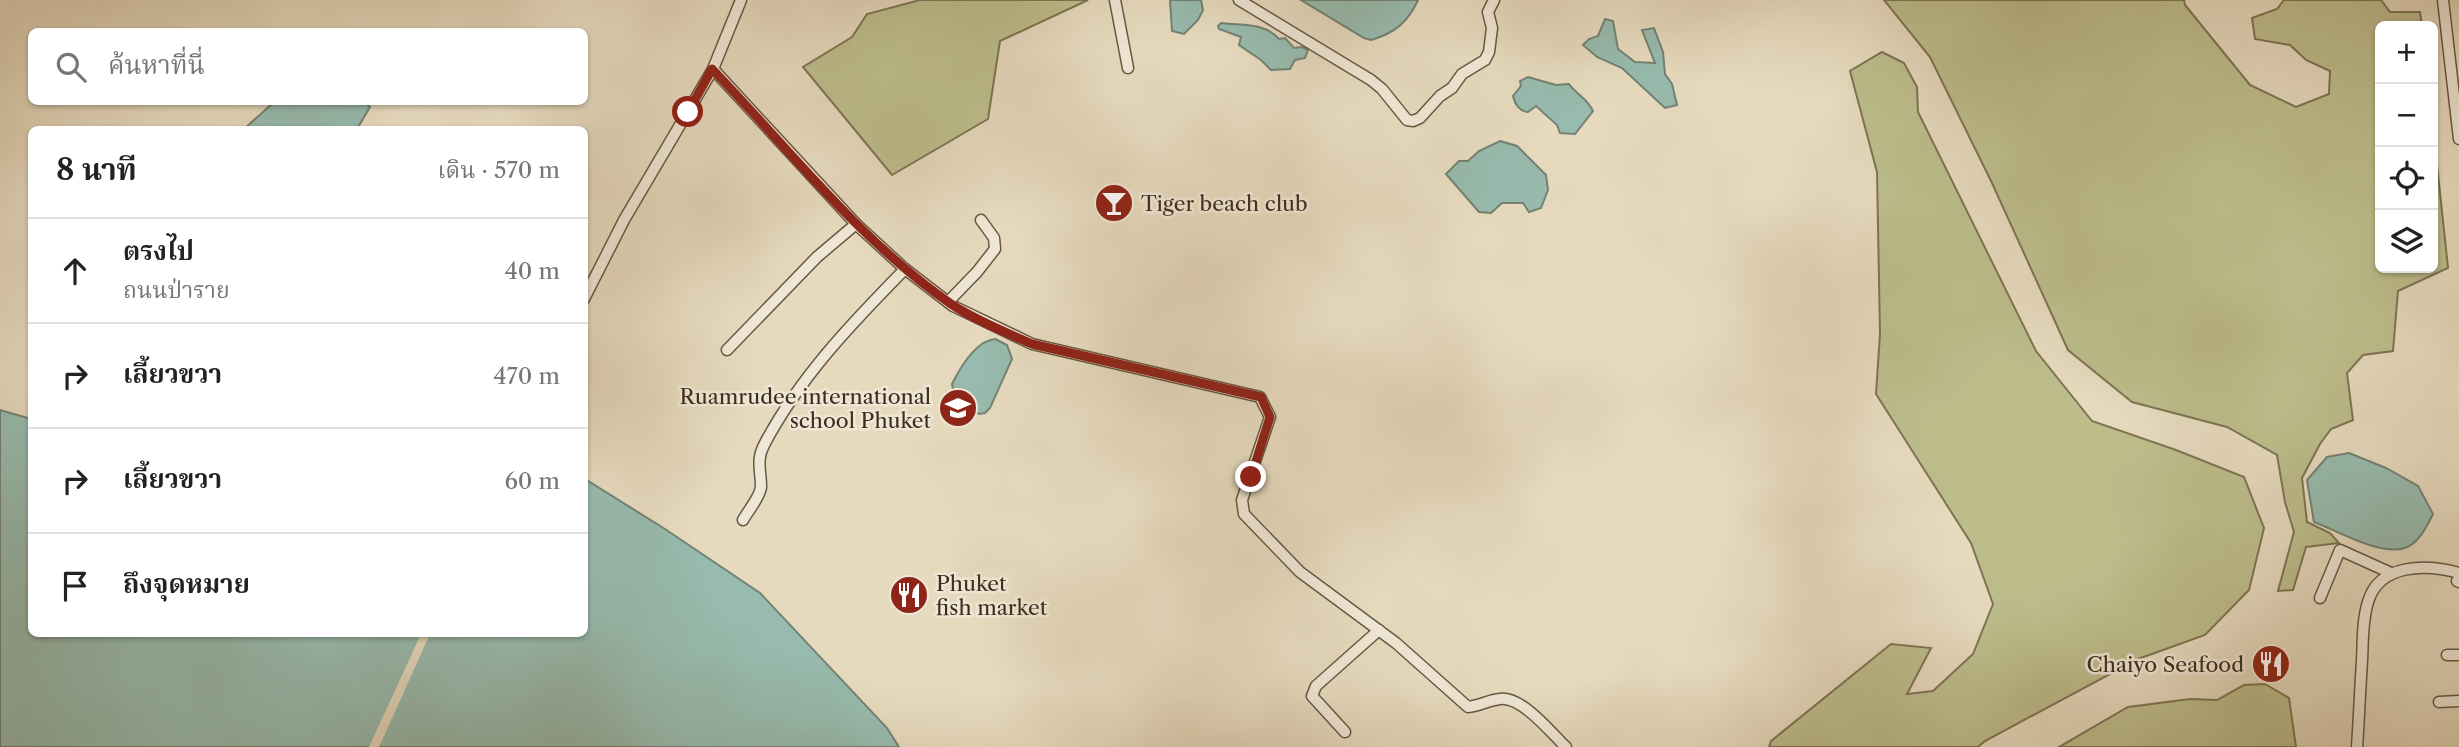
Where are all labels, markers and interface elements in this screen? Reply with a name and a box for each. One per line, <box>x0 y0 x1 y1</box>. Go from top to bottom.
map controls <box>2375 21 2438 273</box>
button: + <box>2375 21 2438 84</box>
search box <box>28 28 588 105</box>
icon: search <box>52 48 90 86</box>
text: ค้นหาที่นี่ <box>108 49 205 81</box>
button: − <box>2375 84 2438 147</box>
route start <box>672 96 703 127</box>
button: locate <box>2375 147 2438 210</box>
text: 8 นาที <box>56 151 137 188</box>
text: เดิน · 570 m <box>438 156 560 184</box>
bar icon: Tiger beach club <box>1093 182 1135 224</box>
place label: Tiger beach club <box>1141 191 1308 216</box>
button: layers <box>2375 210 2438 273</box>
text: ตรงไป <box>123 235 194 267</box>
icon: ahead <box>56 252 94 290</box>
text: 40 m <box>505 257 560 285</box>
text: ถนนป่าราย <box>123 276 230 304</box>
icon: right <box>56 357 94 395</box>
text: เลี้ยวขวา <box>123 358 222 390</box>
text: 470 m <box>493 362 560 390</box>
place label: Ruamrudee international school Phuket <box>679 384 932 433</box>
school or university icon: Ruamrudee international school Phuket <box>937 387 979 429</box>
route end <box>1235 461 1266 492</box>
icon: right <box>56 462 94 500</box>
text: เลี้ยวขวา <box>123 463 222 495</box>
text: 60 m <box>504 467 560 495</box>
icon: arrive <box>56 567 94 605</box>
text: ถึงจุดหมาย <box>123 568 250 600</box>
place label: Phuket fish market <box>936 571 1048 620</box>
restaurant icon: Phuket fish market <box>888 574 930 616</box>
restaurant icon: Chaiyo Seafood <box>2250 643 2292 685</box>
place label: Chaiyo Seafood <box>2087 652 2244 677</box>

